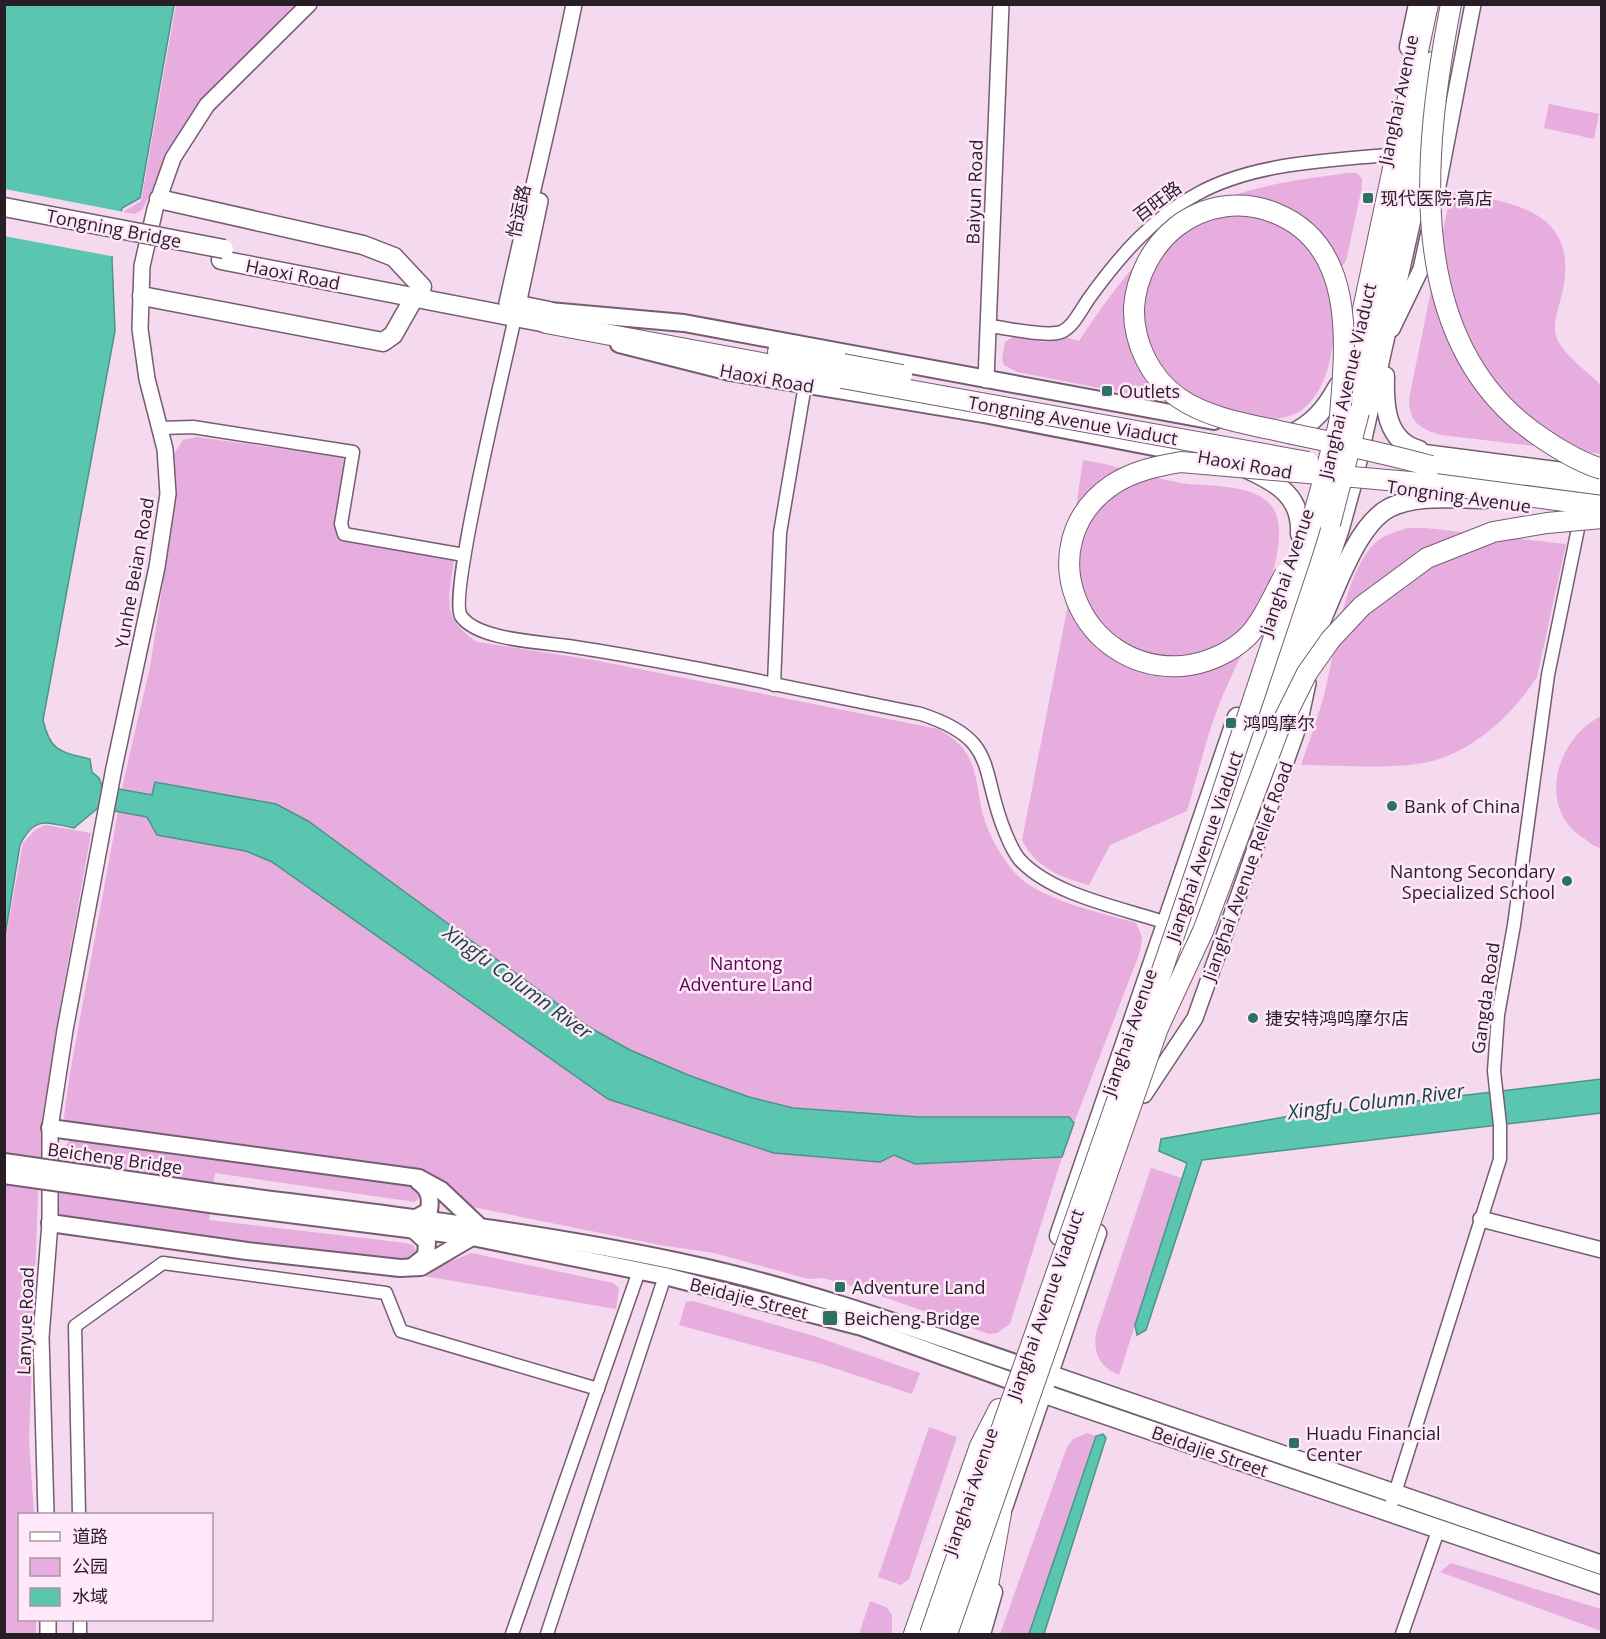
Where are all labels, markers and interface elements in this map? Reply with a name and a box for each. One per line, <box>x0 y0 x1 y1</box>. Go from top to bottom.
street label: Jianghai Avenue <box>1372 32 1424 170</box>
street label: Baiyun Road <box>960 139 988 245</box>
street label: 百旺路 <box>1128 175 1186 227</box>
street label: 怡运路 <box>501 182 535 240</box>
place label: 现代医院·高店 <box>1380 186 1493 210</box>
marker: 现代医院·高店 <box>1361 191 1375 205</box>
street label: Tongning Bridge <box>44 203 184 253</box>
street label: Haoxi Road <box>244 253 342 295</box>
street label: Jianghai Avenue Viaduct <box>1312 281 1381 483</box>
street label: Haoxi Road <box>718 358 816 398</box>
place label: Outlets <box>1119 379 1180 403</box>
marker: Outlets <box>1100 384 1114 398</box>
street label: Tongning Avenue Viaduct <box>966 390 1180 450</box>
street label: Haoxi Road <box>1196 444 1294 484</box>
street label: Tongning Avenue <box>1385 474 1533 518</box>
street label: Yunhe Beian Road <box>109 496 159 650</box>
street label: Jianghai Avenue <box>1252 505 1319 641</box>
place label: 鸿鸣摩尔 <box>1243 711 1315 735</box>
marker: 鸿鸣摩尔 <box>1224 716 1238 730</box>
street label: Jianghai Avenue Viaduct <box>1159 747 1248 946</box>
street label: Jianghai Avenue Relief Road <box>1195 758 1298 986</box>
place label: Bank of China <box>1404 794 1520 818</box>
marker: Bank of China <box>1385 799 1399 813</box>
place label: Nantong Secondary Specialized School <box>1390 859 1556 904</box>
marker: Nantong Secondary Specialized School <box>1560 874 1574 888</box>
water label: Xingfu Column River <box>437 918 599 1046</box>
street label: Gangda Road <box>1465 941 1505 1055</box>
park label: Nantong Adventure Land <box>679 951 813 996</box>
street label: Jianghai Avenue <box>1095 965 1162 1101</box>
place label: 捷安特鸿鸣摩尔店 <box>1265 1006 1409 1030</box>
marker: 捷安特鸿鸣摩尔店 <box>1246 1011 1260 1025</box>
water label: Xingfu Column River <box>1284 1077 1467 1125</box>
street label: Beicheng Bridge <box>46 1137 184 1179</box>
street label: Jianghai Avenue Viaduct <box>1000 1205 1089 1404</box>
street label: Lanyue Road <box>11 1266 39 1376</box>
street label: Beidajie Street <box>687 1272 811 1324</box>
place label: Adventure Land <box>852 1275 986 1299</box>
marker: Adventure Land <box>833 1280 847 1294</box>
place label: Beicheng Bridge <box>844 1306 980 1330</box>
marker: Beicheng Bridge <box>821 1309 839 1327</box>
street label: Beidajie Street <box>1149 1420 1271 1482</box>
place label: Huadu Financial Center <box>1306 1421 1441 1466</box>
street label: Jianghai Avenue <box>936 1424 1003 1560</box>
marker: Huadu Financial Center <box>1287 1436 1301 1450</box>
legend <box>18 1513 213 1621</box>
text: 道路 <box>72 1524 108 1548</box>
text: 公园 <box>72 1554 108 1578</box>
text: 水域 <box>72 1584 108 1608</box>

